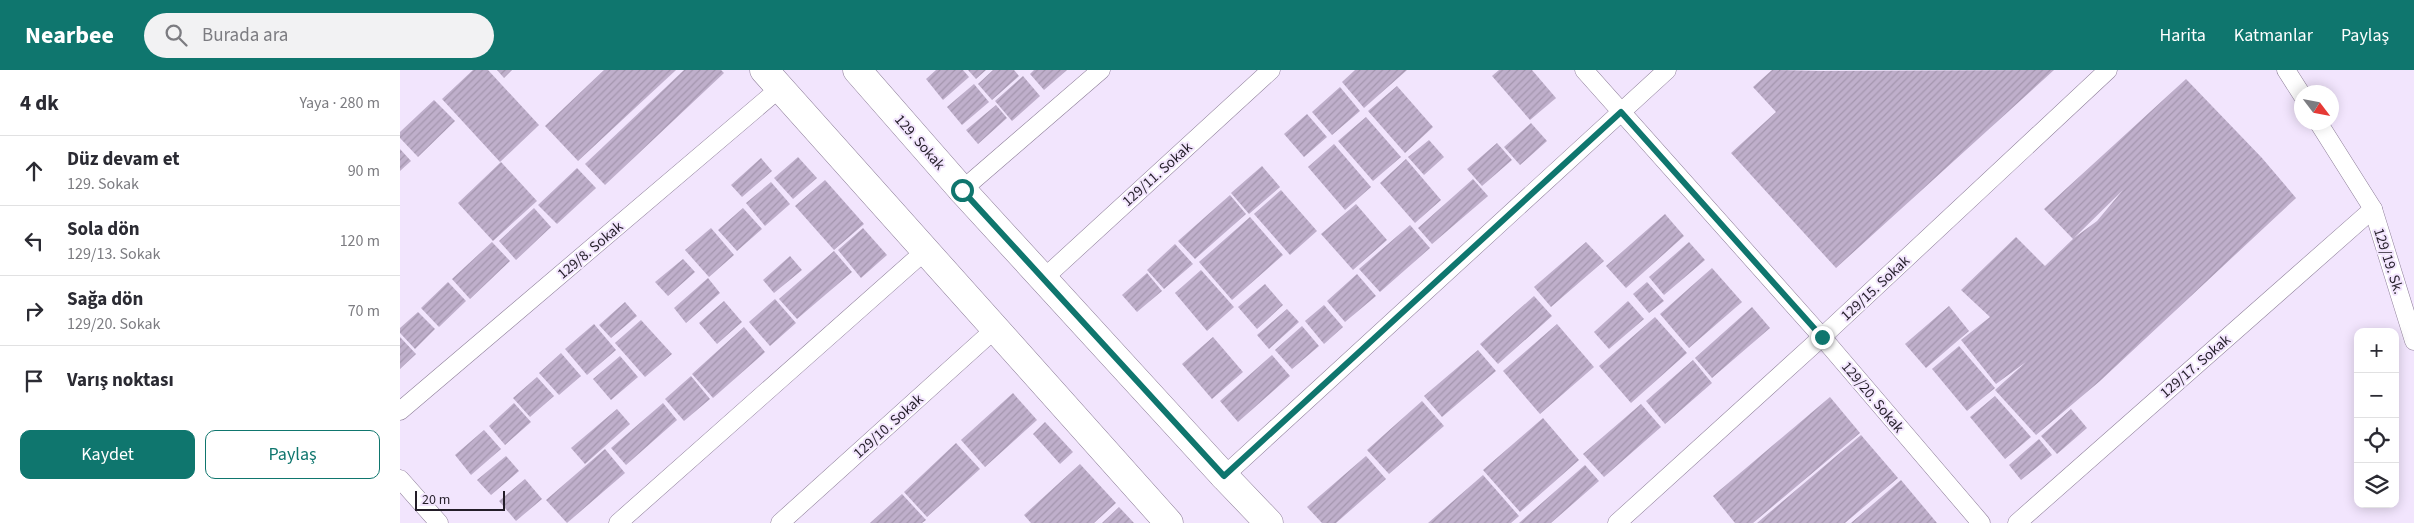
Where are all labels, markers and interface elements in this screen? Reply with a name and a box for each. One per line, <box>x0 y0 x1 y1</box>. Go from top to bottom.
search box <box>144 13 494 58</box>
text: Nearbee <box>25 18 114 53</box>
icon: search <box>162 21 190 49</box>
text: Burada ara <box>202 22 288 49</box>
text: Harita <box>2160 23 2206 48</box>
text: Katmanlar <box>2234 23 2313 48</box>
text: Paylaş <box>2341 23 2389 48</box>
north arrow <box>2294 85 2339 130</box>
text: 4 dk <box>20 88 59 118</box>
text: Yaya · 280 m <box>299 92 380 114</box>
street label: 129. Sokak <box>890 110 950 175</box>
street label: 129/11. Sokak <box>1118 137 1197 212</box>
text: Düz devam et <box>67 146 180 173</box>
icon: ahead <box>20 157 48 185</box>
text: 90 m <box>348 160 380 182</box>
text: 129. Sokak <box>67 173 139 195</box>
route start <box>951 179 974 202</box>
text: Sola dön <box>67 216 140 243</box>
street label: 129/8. Sokak <box>553 216 628 284</box>
street label: 129/19. Sk. <box>2368 225 2409 297</box>
icon: left <box>20 227 48 255</box>
text: 120 m <box>340 230 380 252</box>
text: 129/13. Sokak <box>67 243 161 265</box>
street label: 129/15. Sokak <box>1836 250 1915 326</box>
text: Sağa dön <box>67 286 143 313</box>
icon: right <box>20 297 48 325</box>
text: 70 m <box>348 300 380 322</box>
text: 129/20. Sokak <box>67 313 161 335</box>
route end <box>1811 326 1834 349</box>
map controls <box>2354 328 2399 508</box>
button: + <box>2354 328 2399 373</box>
street label: 129/17. Sokak <box>2155 329 2236 403</box>
street label: 129/20. Sokak <box>1836 357 1909 438</box>
icon: arrive <box>20 367 48 395</box>
text: Varış noktası <box>67 367 174 394</box>
button: − <box>2354 373 2399 418</box>
street label: 129/10. Sokak <box>849 389 928 464</box>
button: locate <box>2354 418 2399 463</box>
button: Kaydet <box>20 430 195 479</box>
button: Paylaş <box>205 430 380 479</box>
button: layers <box>2354 463 2399 508</box>
scale bar <box>415 488 505 511</box>
text: 20 m <box>422 490 450 510</box>

